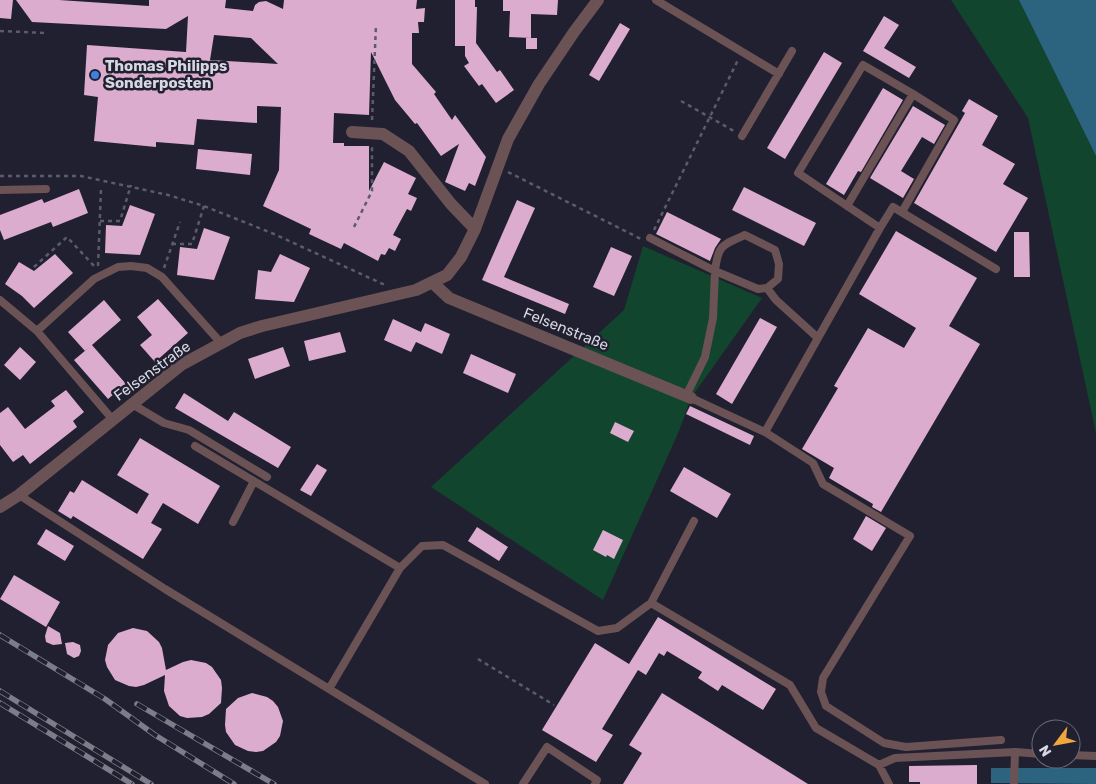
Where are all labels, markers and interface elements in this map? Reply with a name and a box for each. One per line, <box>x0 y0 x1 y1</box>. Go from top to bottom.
place label: Thomas Philipps Sonderposten <box>105 57 227 92</box>
marker: Thomas Philipps Sonderposten <box>89 69 101 81</box>
street label: Felsenstraße <box>521 304 611 354</box>
street label: Felsenstraße <box>110 337 194 405</box>
north arrow <box>1031 719 1081 769</box>
text: N <box>1036 742 1055 759</box>

